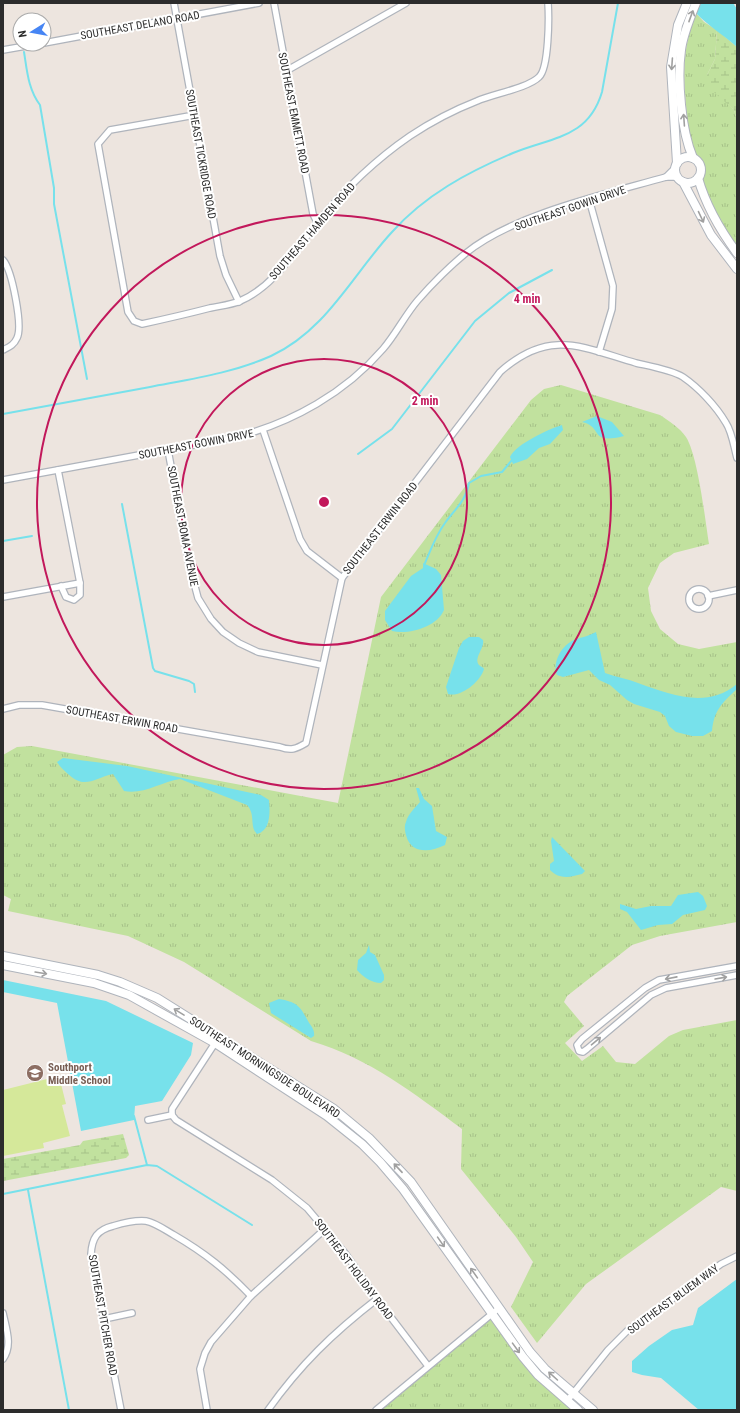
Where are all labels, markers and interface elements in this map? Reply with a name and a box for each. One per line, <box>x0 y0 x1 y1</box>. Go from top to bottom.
street label: SOUTHEAST DELANO ROAD <box>79 9 201 42</box>
one-way arrow <box>687 11 695 23</box>
north arrow <box>12 12 52 52</box>
text: N <box>16 29 30 38</box>
street label: SOUTHEAST EMMETT ROAD <box>275 51 312 175</box>
one-way arrow <box>668 57 675 70</box>
street label: SOUTHEAST TICKRIDGE ROAD <box>183 88 218 220</box>
one-way arrow <box>680 114 687 127</box>
street label: SOUTHEAST HAMDEN ROAD <box>267 180 358 282</box>
street label: SOUTHEAST GOWIN DRIVE <box>513 183 628 234</box>
one-way arrow <box>698 210 705 222</box>
text: 4 min <box>514 292 540 306</box>
text: 2 min <box>412 394 438 408</box>
street label: SOUTHEAST GOWIN DRIVE <box>138 427 255 462</box>
street label: SOUTHEAST BOMA AVENUE <box>164 465 201 588</box>
street label: SOUTHEAST ERWIN ROAD <box>340 480 420 577</box>
centre of rings <box>317 495 331 509</box>
street label: SOUTHEAST ERWIN ROAD <box>65 703 179 736</box>
one-way arrow <box>34 969 47 977</box>
one-way arrow <box>665 974 678 982</box>
one-way arrow <box>714 974 727 982</box>
one-way arrow <box>173 1007 185 1015</box>
street label: SOUTHEAST MORNINGSIDE BOULEVARD <box>187 1014 342 1121</box>
one-way arrow <box>591 1037 602 1046</box>
place label: Southport Middle School <box>48 1061 111 1087</box>
school or university icon: Southport Middle School <box>25 1063 45 1083</box>
one-way arrow <box>393 1162 402 1173</box>
street label: SOUTHEAST HOLIDAY ROAD <box>311 1216 396 1322</box>
one-way arrow <box>437 1236 445 1247</box>
street label: SOUTHEAST PITCHER ROAD <box>85 1254 120 1377</box>
street label: SOUTHEAST BLUEM WAY <box>625 1262 722 1337</box>
one-way arrow <box>470 1267 478 1278</box>
one-way arrow <box>512 1342 520 1353</box>
one-way arrow <box>548 1371 558 1380</box>

